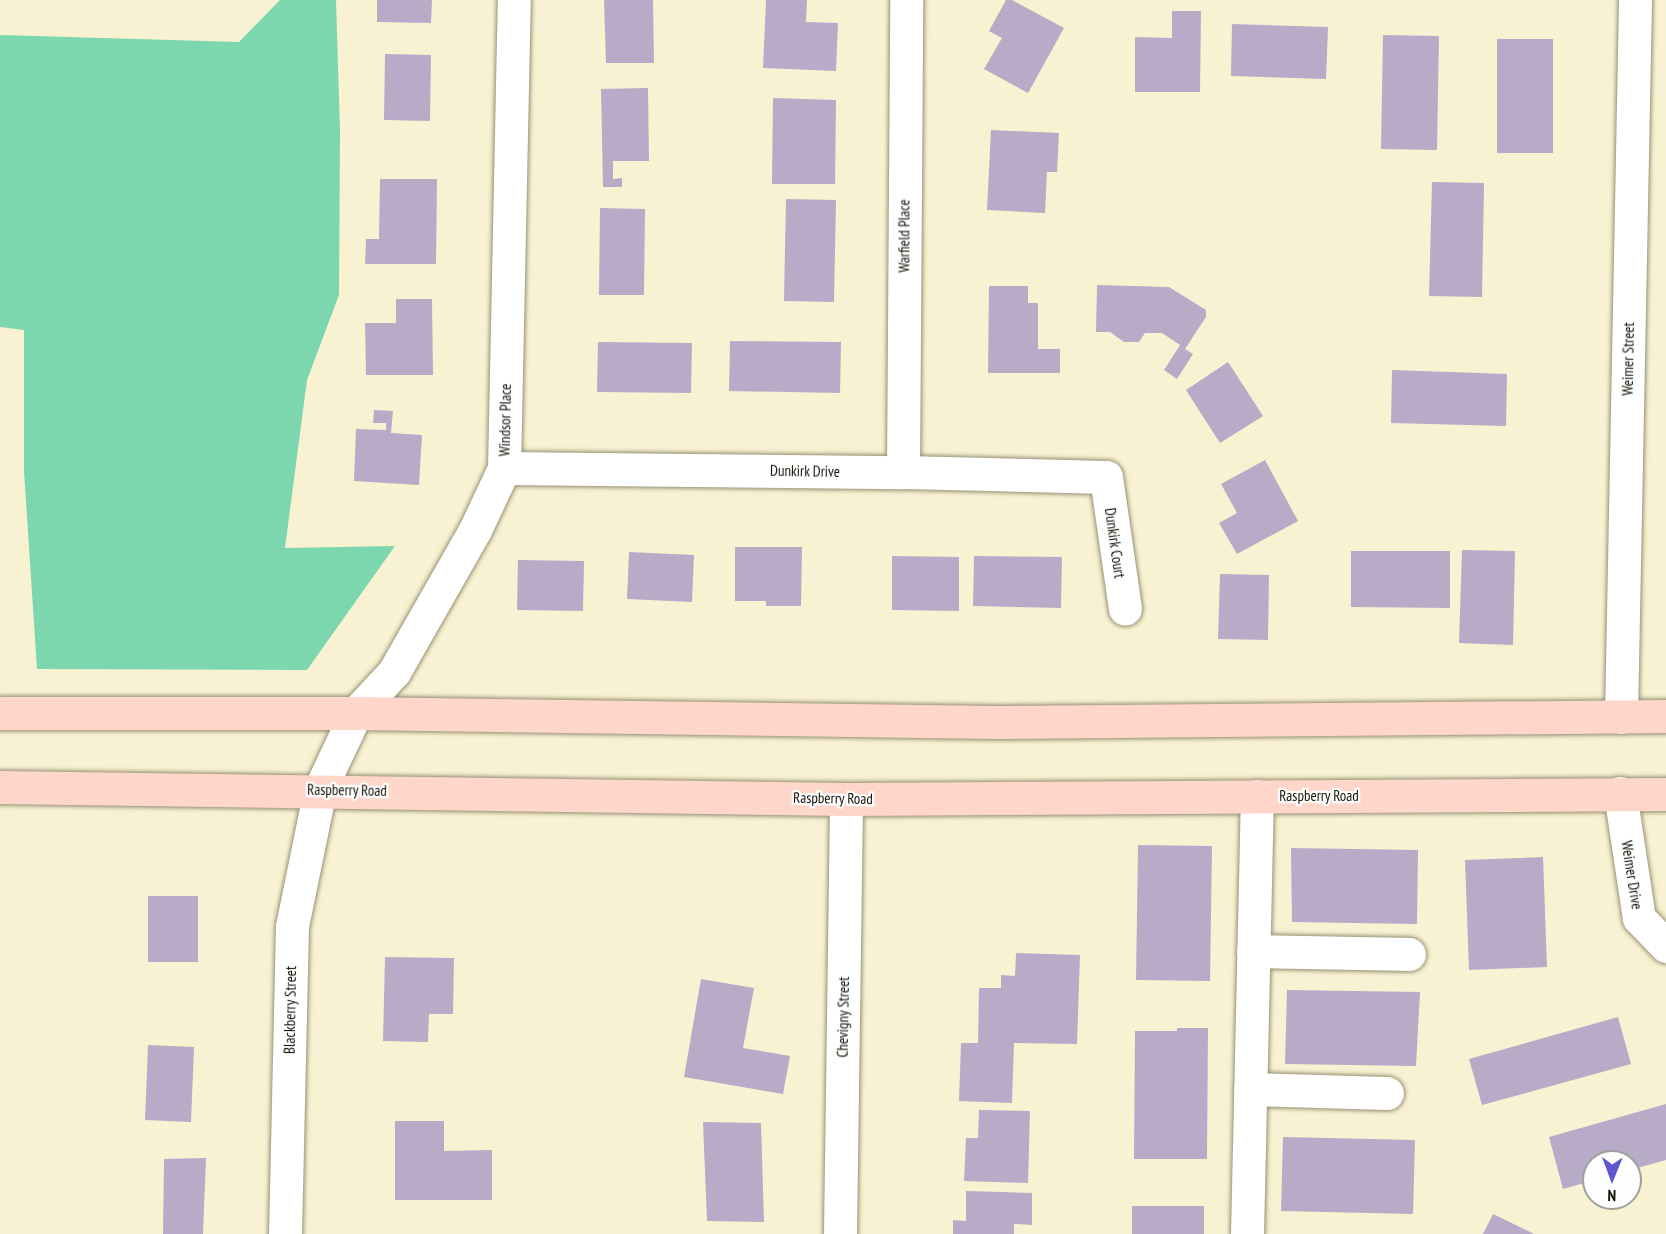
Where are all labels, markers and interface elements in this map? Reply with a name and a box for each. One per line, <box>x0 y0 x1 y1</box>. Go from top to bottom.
street label: Warfield Place <box>895 199 913 273</box>
street label: Weimer Street <box>1618 322 1638 396</box>
street label: Windsor Place <box>495 383 515 457</box>
street label: Dunkirk Drive <box>770 461 840 481</box>
street label: Dunkirk Court <box>1101 506 1129 580</box>
street label: Raspberry Road <box>307 780 387 800</box>
street label: Raspberry Road <box>1279 787 1359 805</box>
street label: Raspberry Road <box>793 788 873 808</box>
street label: Weimer Drive <box>1618 839 1646 911</box>
street label: Blackberry Street <box>280 966 300 1054</box>
street label: Chevigny Street <box>833 976 853 1058</box>
north arrow <box>1582 1150 1642 1210</box>
text: N <box>1607 1186 1616 1206</box>

